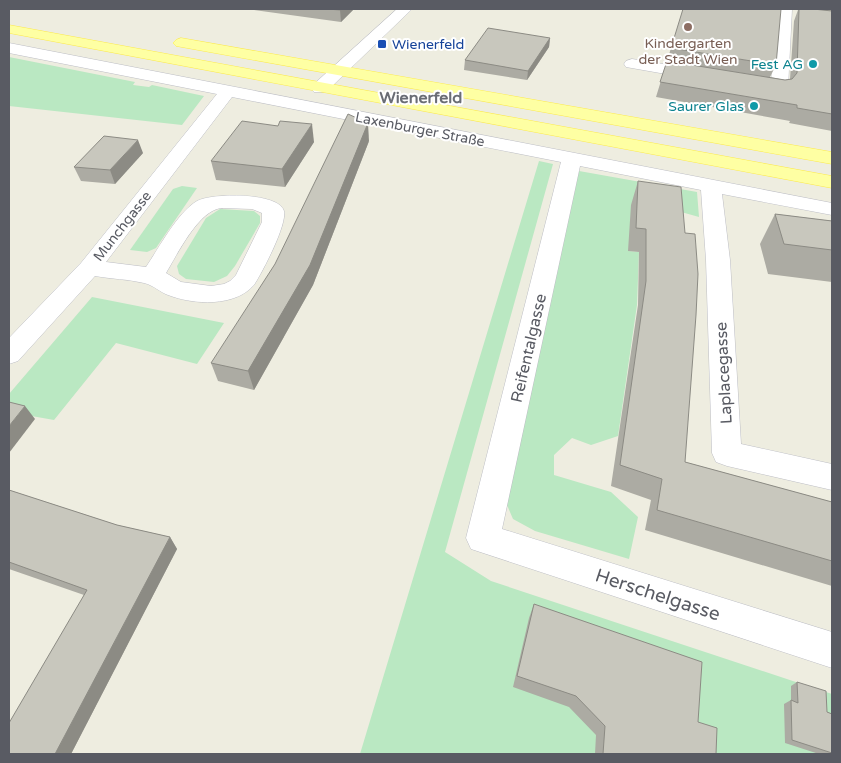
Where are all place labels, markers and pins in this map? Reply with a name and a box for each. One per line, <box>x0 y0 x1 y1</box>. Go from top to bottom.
marker: Kindergarten der Stadt Wien <box>682 21 694 33</box>
place label: Kindergarten der Stadt Wien <box>638 35 738 68</box>
place label: Wienerfeld <box>392 36 464 53</box>
marker: Wienerfeld <box>376 38 388 50</box>
place label: Fest AG <box>751 56 803 73</box>
marker: Fest AG <box>807 58 819 70</box>
place label: Saurer Glas <box>668 98 744 115</box>
marker: Saurer Glas <box>748 100 760 112</box>

